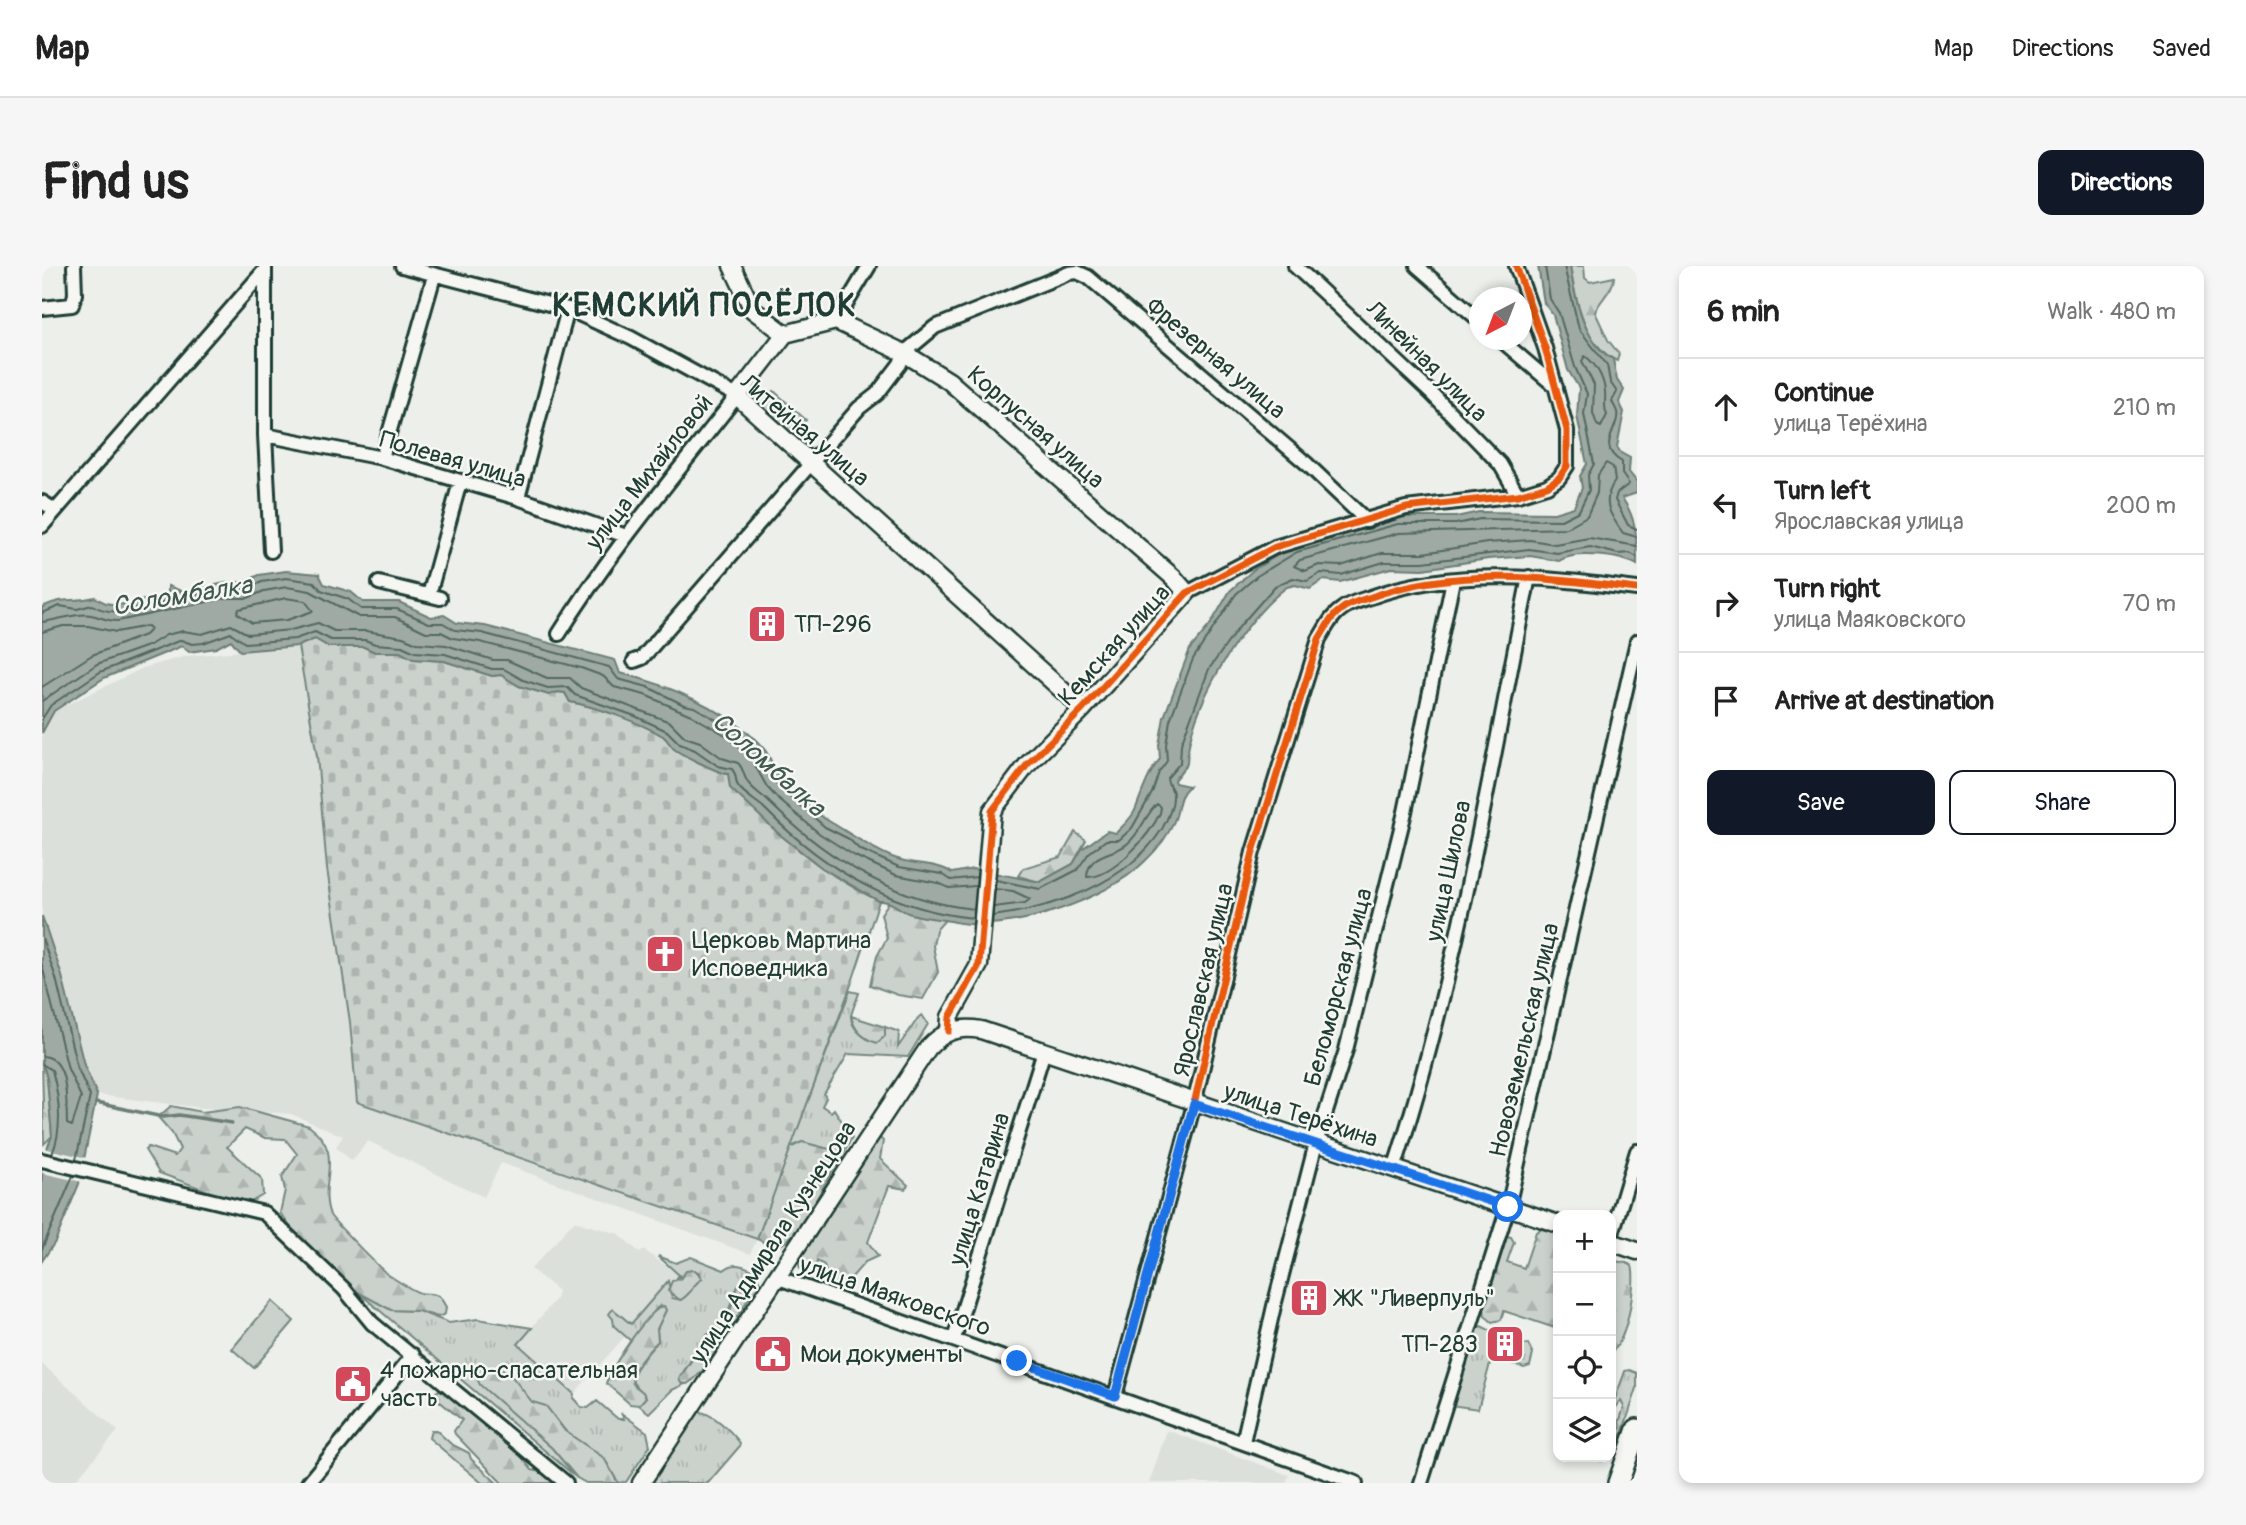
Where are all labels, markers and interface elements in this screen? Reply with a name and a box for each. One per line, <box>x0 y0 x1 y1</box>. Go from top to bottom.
text: Map <box>35 28 90 69</box>
text: Map <box>1934 34 1974 63</box>
text: Directions <box>2012 34 2113 63</box>
text: Saved <box>2151 34 2211 63</box>
button: Directions <box>2038 150 2204 215</box>
text: Find us <box>42 152 189 213</box>
district label: КЕМСКИЙ ПОСЁЛОК <box>552 286 858 326</box>
north arrow <box>1469 287 1532 350</box>
street label: Фрезерная улица <box>1140 292 1291 425</box>
text: 6 min <box>1707 293 1780 330</box>
street label: Линейная улица <box>1359 294 1493 428</box>
text: Walk · 480 m <box>2047 297 2176 326</box>
street label: Корпусная улица <box>961 360 1110 495</box>
street label: Литейная улица <box>733 367 875 493</box>
text: Continue <box>1774 377 1874 409</box>
icon: ahead <box>1707 388 1745 426</box>
street label: улица Михайловой <box>579 389 719 557</box>
text: 210 m <box>2113 393 2176 422</box>
text: улица Терёхина <box>1774 409 1928 438</box>
street label: Полевая улица <box>376 425 529 494</box>
text: Turn left <box>1774 475 1870 507</box>
icon: left <box>1707 486 1745 524</box>
text: 200 m <box>2106 491 2176 520</box>
text: Ярославская улица <box>1774 507 1964 536</box>
water label: Соломбалка <box>110 569 256 623</box>
text: Turn right <box>1774 573 1880 605</box>
street label: Кемская улица <box>1052 579 1176 712</box>
icon: right <box>1707 584 1745 622</box>
text: 70 m <box>2123 589 2176 618</box>
building icon: ТП-296 <box>746 603 788 645</box>
text: улица Маяковского <box>1774 605 1966 634</box>
place label: ТП-296 <box>794 610 872 639</box>
icon: arrive <box>1707 682 1745 720</box>
text: Arrive at destination <box>1774 685 1994 717</box>
water label: Соломбалка <box>705 706 833 825</box>
button: Save <box>1707 770 1935 835</box>
button: Share <box>1949 770 2176 835</box>
street label: улица Шилова <box>1419 798 1478 945</box>
street label: Ярославская улица <box>1167 880 1240 1080</box>
street label: Беломорская улица <box>1298 885 1379 1089</box>
street label: Новоземельская улица <box>1483 920 1566 1160</box>
place label: Церковь Мартина Исповедника <box>692 926 871 983</box>
church icon: Церковь Мартина Исповедника <box>644 933 686 975</box>
street label: улица Терёхина <box>1219 1077 1382 1154</box>
street label: улица Катарина <box>942 1109 1016 1270</box>
street label: улица Адмирала Кузнецова <box>684 1116 863 1370</box>
route start <box>1492 1191 1523 1222</box>
map controls <box>1553 1210 1616 1462</box>
button: + <box>1553 1210 1616 1273</box>
street label: улица Маяковского <box>794 1250 994 1343</box>
button: − <box>1553 1273 1616 1336</box>
building icon: ЖК "Ливерпуль" <box>1288 1277 1330 1319</box>
place label: ЖК "Ливерпуль" <box>1332 1284 1495 1313</box>
building icon: ТП-283 <box>1484 1323 1526 1365</box>
place label: ТП-283 <box>1401 1330 1478 1359</box>
public building icon: Мои документы <box>752 1333 794 1375</box>
button: locate <box>1553 1336 1616 1399</box>
place label: Мои документы <box>800 1340 963 1369</box>
route end <box>1001 1345 1032 1376</box>
place label: 4 пожарно-спасательная часть <box>380 1356 638 1413</box>
public building icon: 4 пожарно-спасательная часть <box>332 1363 374 1405</box>
button: layers <box>1553 1399 1616 1462</box>

